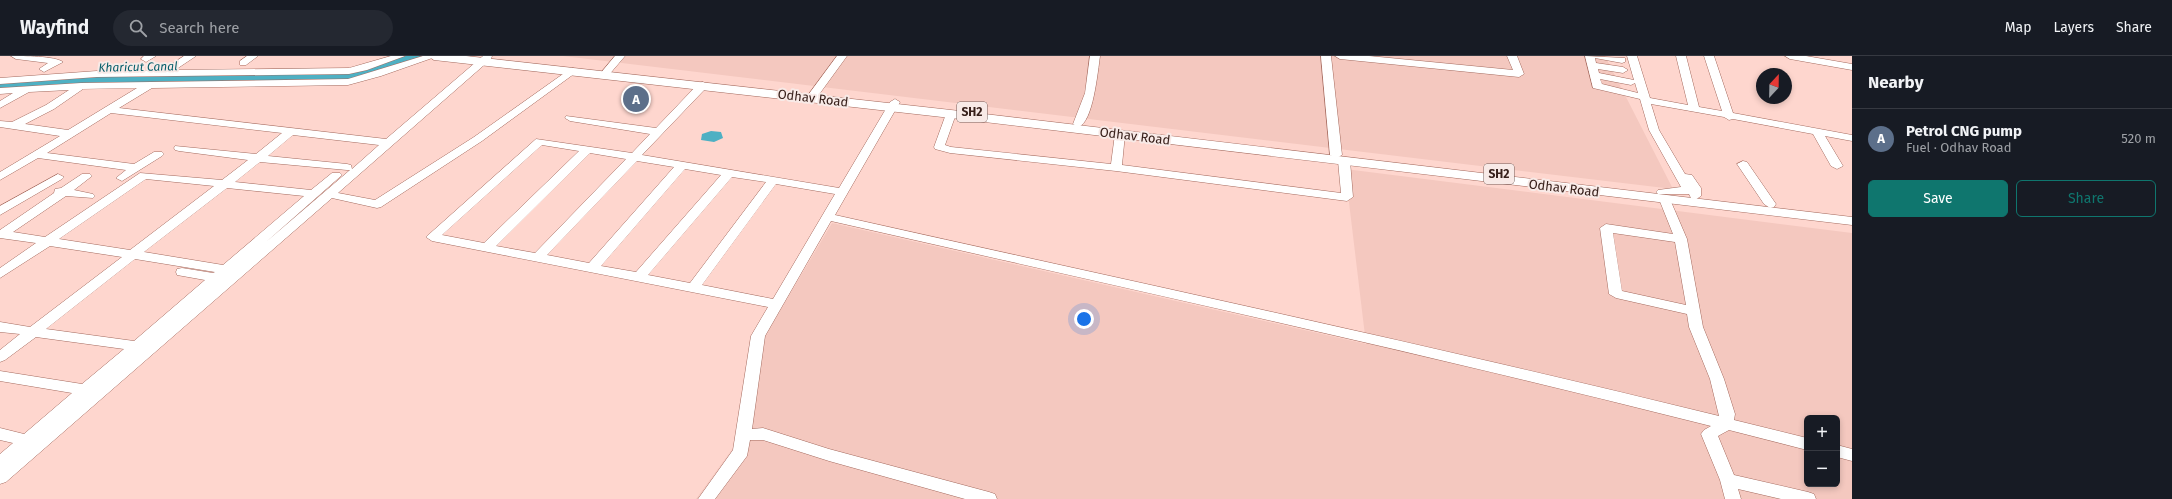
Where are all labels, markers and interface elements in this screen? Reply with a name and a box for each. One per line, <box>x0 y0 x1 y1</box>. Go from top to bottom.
search box <box>113 10 393 46</box>
text: Wayfind <box>20 16 89 39</box>
icon: search <box>127 17 149 39</box>
text: Search here <box>159 19 239 37</box>
text: Map <box>2005 19 2031 36</box>
text: Layers <box>2053 19 2094 36</box>
text: Share <box>2116 19 2152 36</box>
water label: Kharicut Canal <box>98 59 178 75</box>
north arrow <box>1756 68 1792 104</box>
text: Nearby <box>1868 72 1923 93</box>
pin: A <box>623 84 649 114</box>
street label: Odhav Road <box>777 86 849 110</box>
road number: SH2 <box>957 102 987 122</box>
text: Petrol CNG pump <box>1906 122 2022 140</box>
street label: Odhav Road <box>1099 124 1171 148</box>
text: A <box>1877 131 1885 146</box>
text: 520 m <box>2121 131 2156 146</box>
text: Fuel · Odhav Road <box>1906 140 2011 155</box>
road number: SH2 <box>1484 164 1514 184</box>
street label: Odhav Road <box>1528 176 1600 200</box>
button: Save <box>1868 180 2008 217</box>
button: Share <box>2016 180 2156 217</box>
your location <box>1074 309 1094 329</box>
map controls <box>1804 415 1840 487</box>
button: + <box>1804 415 1840 451</box>
button: − <box>1804 451 1840 487</box>

